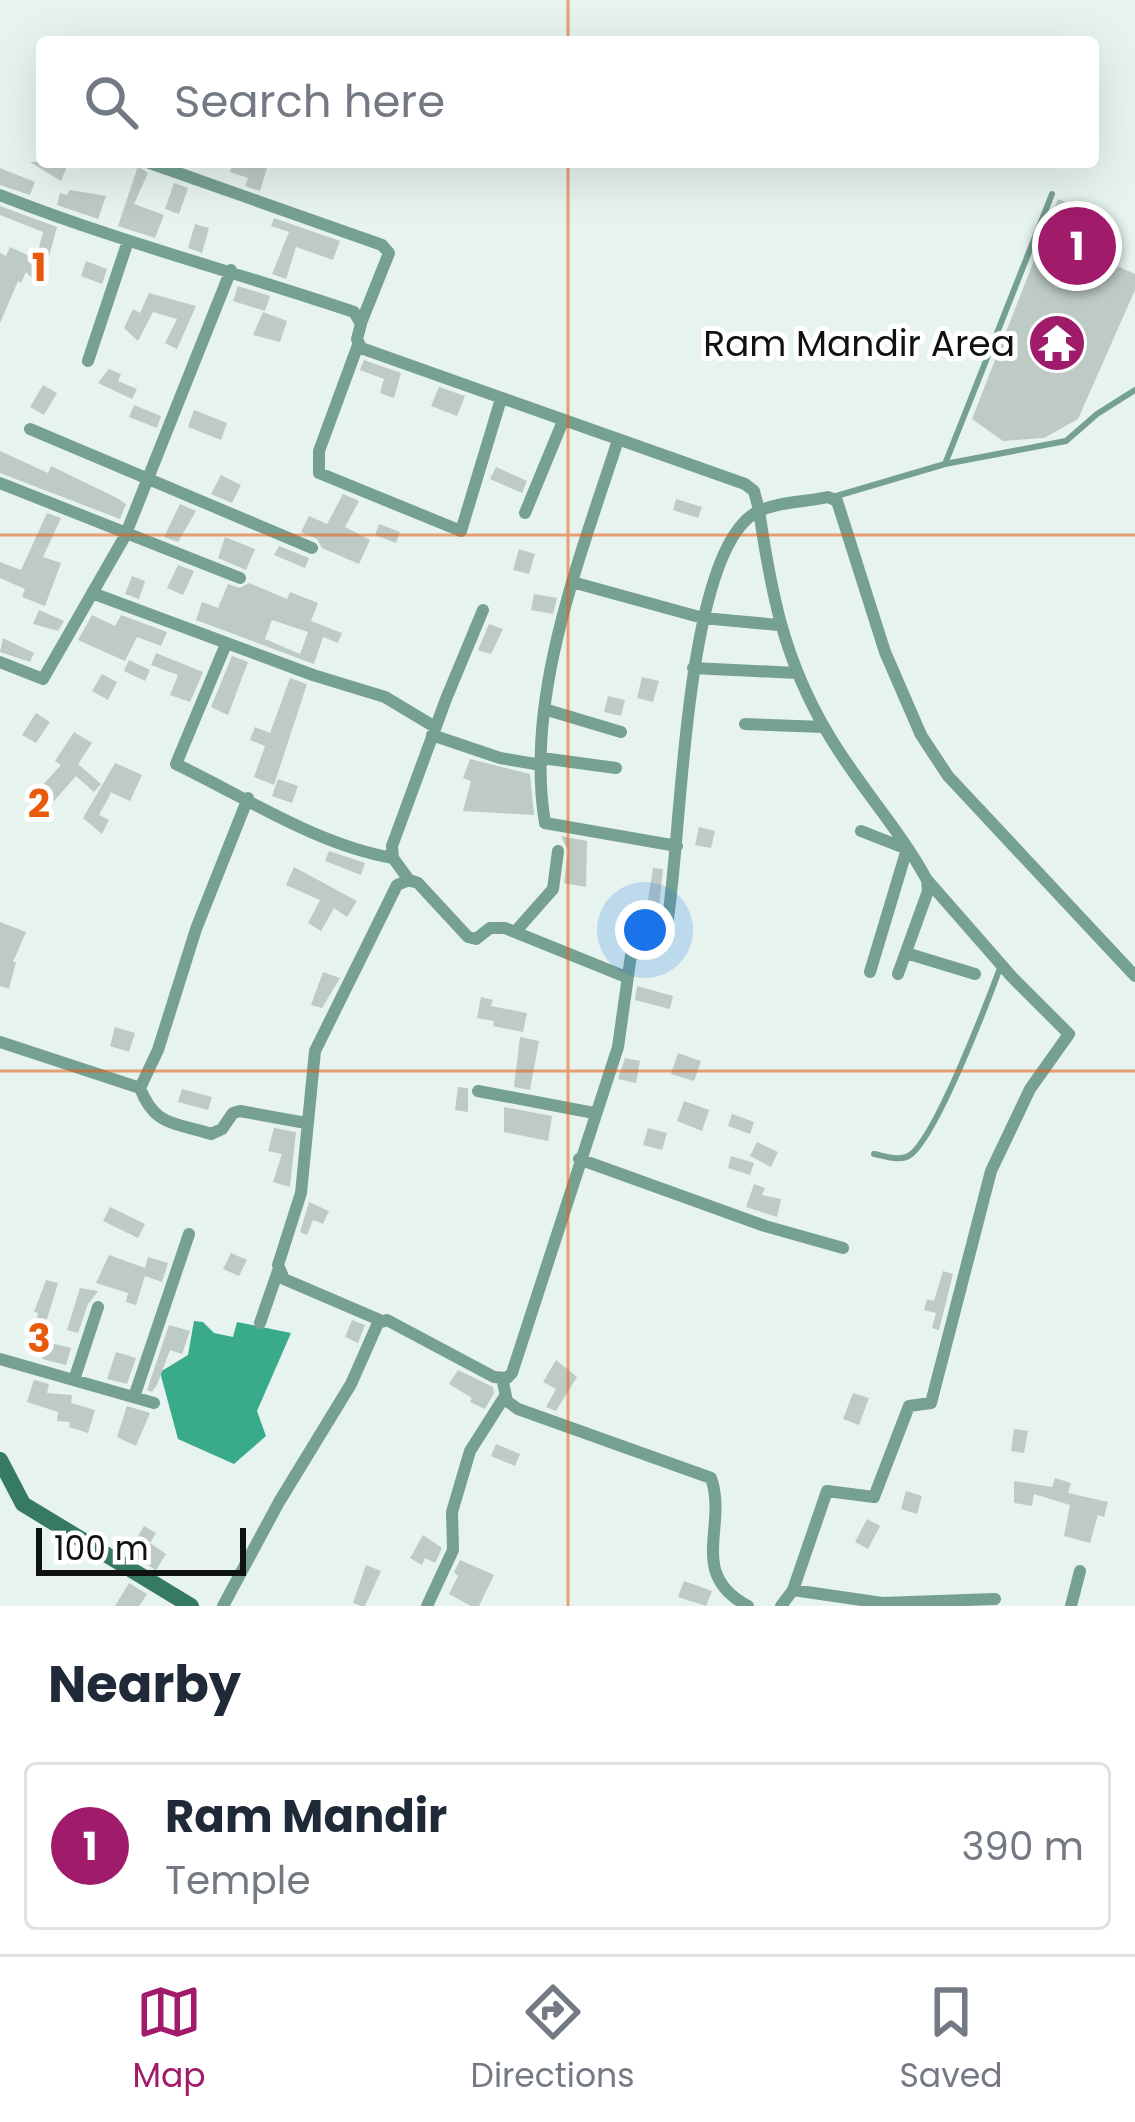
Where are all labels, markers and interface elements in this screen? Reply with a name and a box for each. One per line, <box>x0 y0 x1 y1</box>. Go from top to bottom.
search box <box>36 36 1099 168</box>
icon: search <box>78 69 144 135</box>
text: Search here <box>174 70 445 133</box>
pin: 1 <box>1038 201 1116 291</box>
text: 1 <box>32 240 46 295</box>
temple icon: Ram Mandir Area <box>1026 312 1088 374</box>
place label: Ram Mandir Area <box>703 318 1015 369</box>
text: 2 <box>28 776 50 831</box>
your location <box>615 900 675 960</box>
text: 3 <box>27 1311 51 1366</box>
scale bar <box>36 1522 246 1575</box>
text: 100 m <box>54 1525 149 1572</box>
text: Nearby <box>48 1648 241 1720</box>
text: Ram Mandir <box>165 1785 447 1848</box>
text: 1 <box>83 1819 97 1874</box>
text: 390 m <box>961 1819 1084 1874</box>
text: Temple <box>165 1853 311 1908</box>
tab: Map <box>133 1979 206 2101</box>
tab: Directions <box>471 1979 634 2101</box>
tab: Saved <box>900 1979 1002 2101</box>

